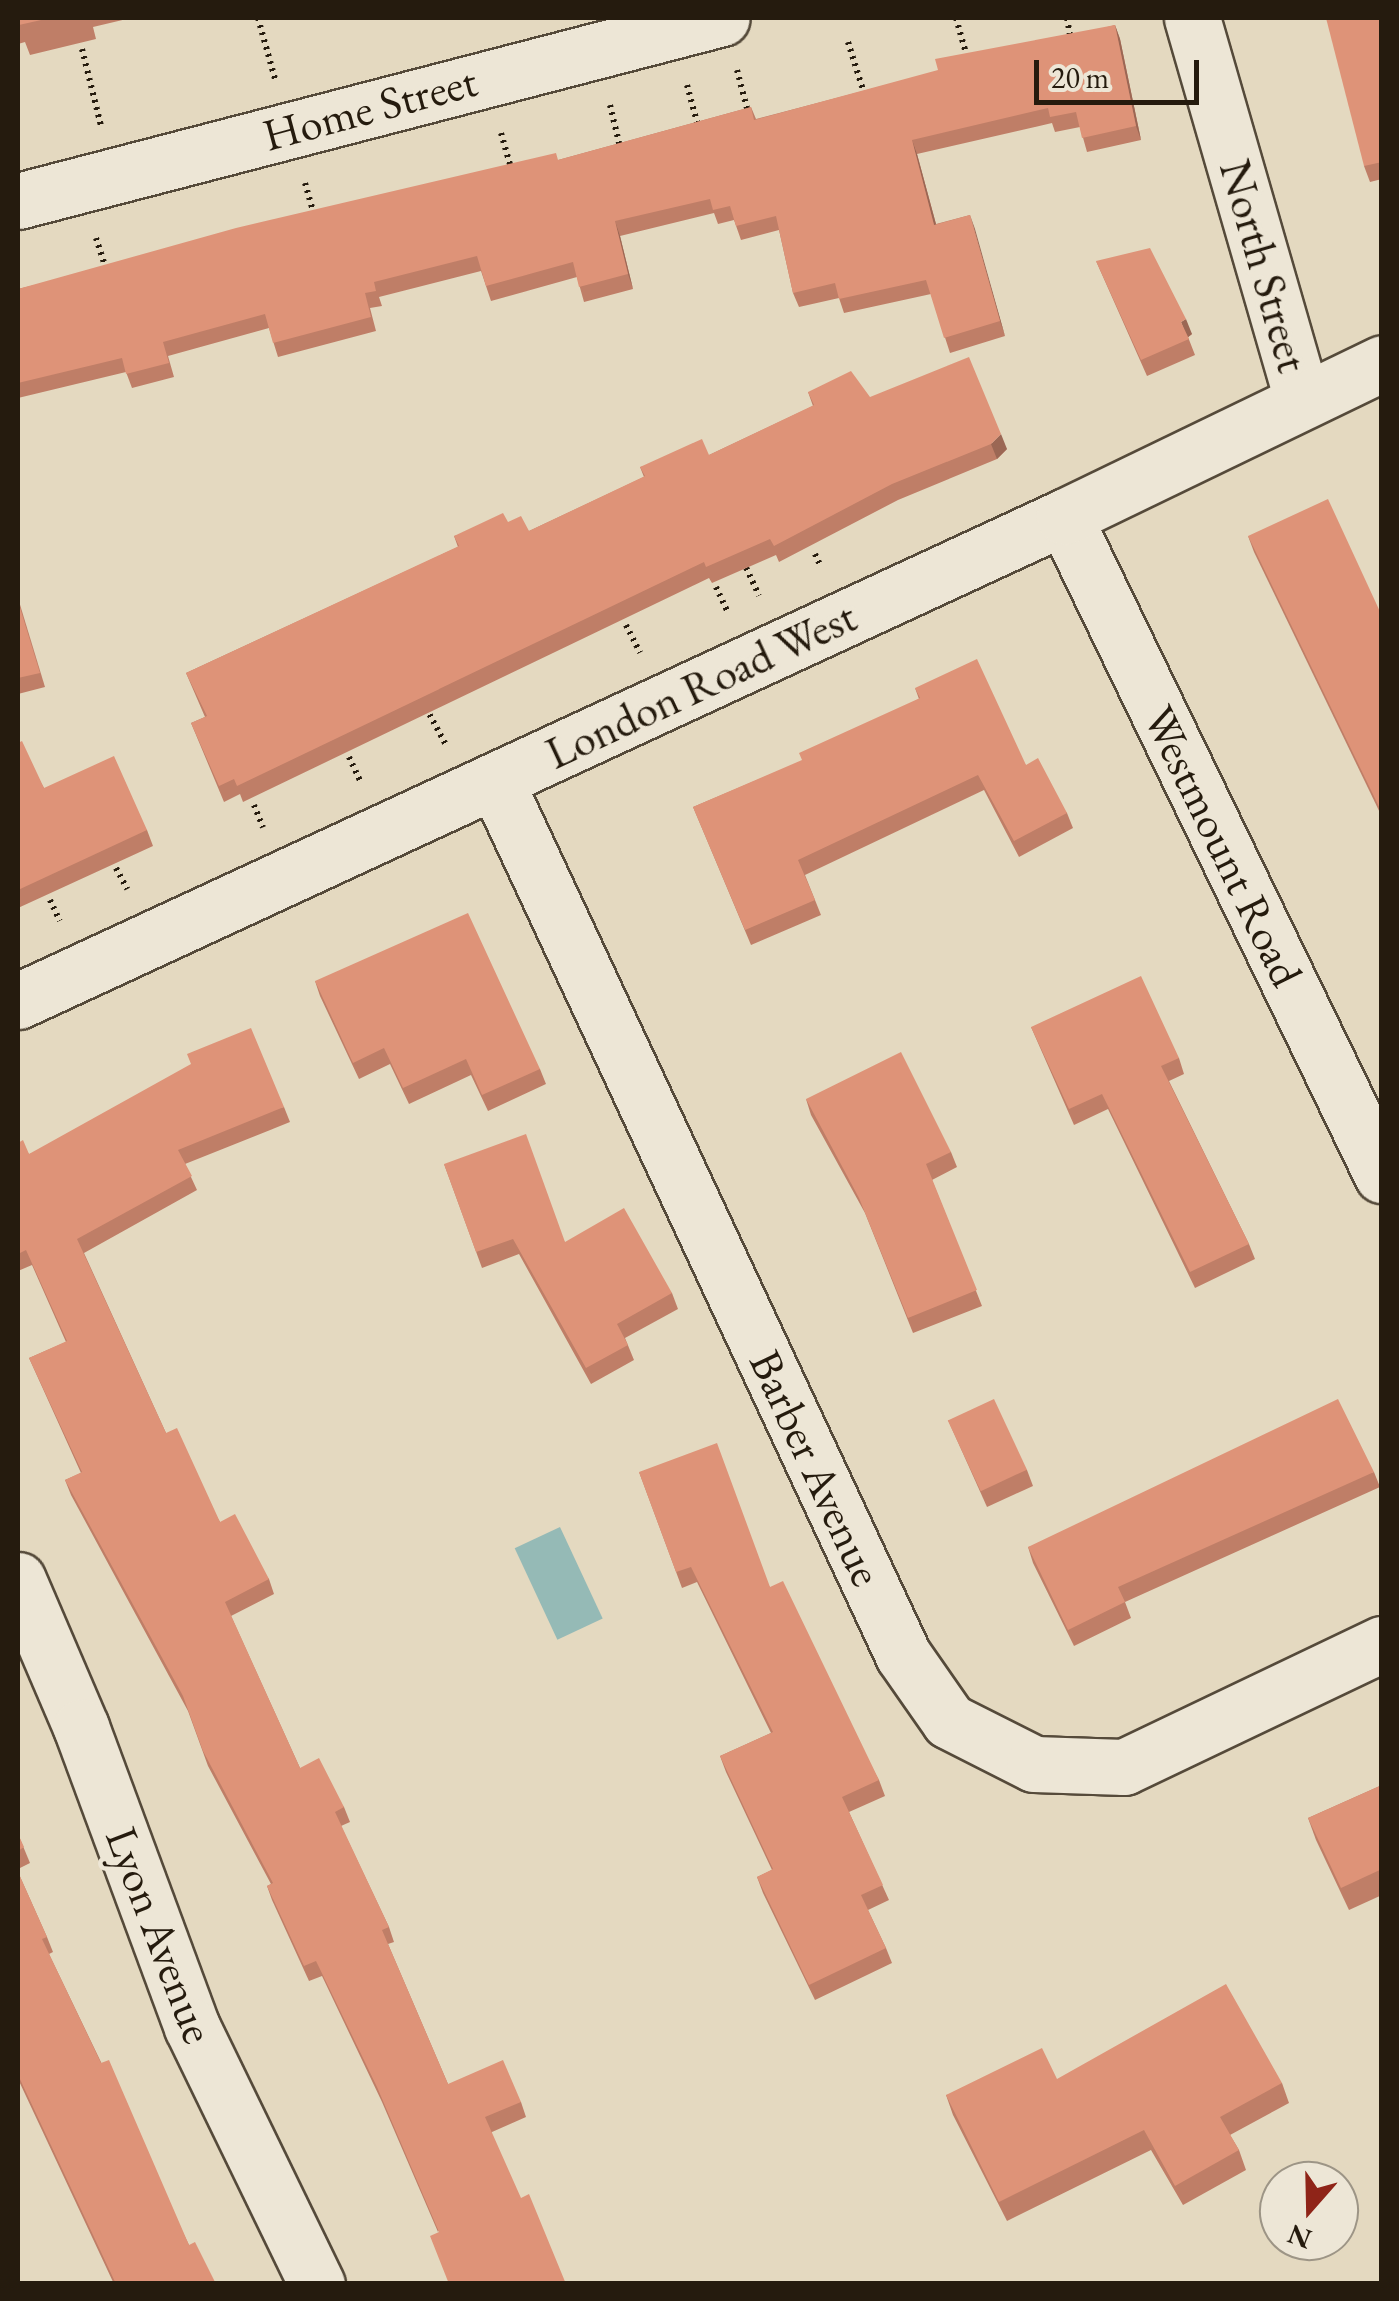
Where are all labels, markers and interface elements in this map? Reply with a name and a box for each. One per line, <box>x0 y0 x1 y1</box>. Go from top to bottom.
scale bar <box>1039 40 1204 102</box>
street label: Home Street <box>257 54 483 162</box>
text: 20 m <box>1051 58 1109 97</box>
street label: North Street <box>1208 154 1320 378</box>
street label: London Road West <box>537 589 865 781</box>
street label: Westmount Road <box>1132 697 1314 995</box>
street label: Barber Avenue <box>738 1342 894 1594</box>
street label: Lyon Avenue <box>94 1819 226 2051</box>
north arrow <box>1259 2161 1359 2261</box>
text: N <box>1283 2217 1316 2258</box>

